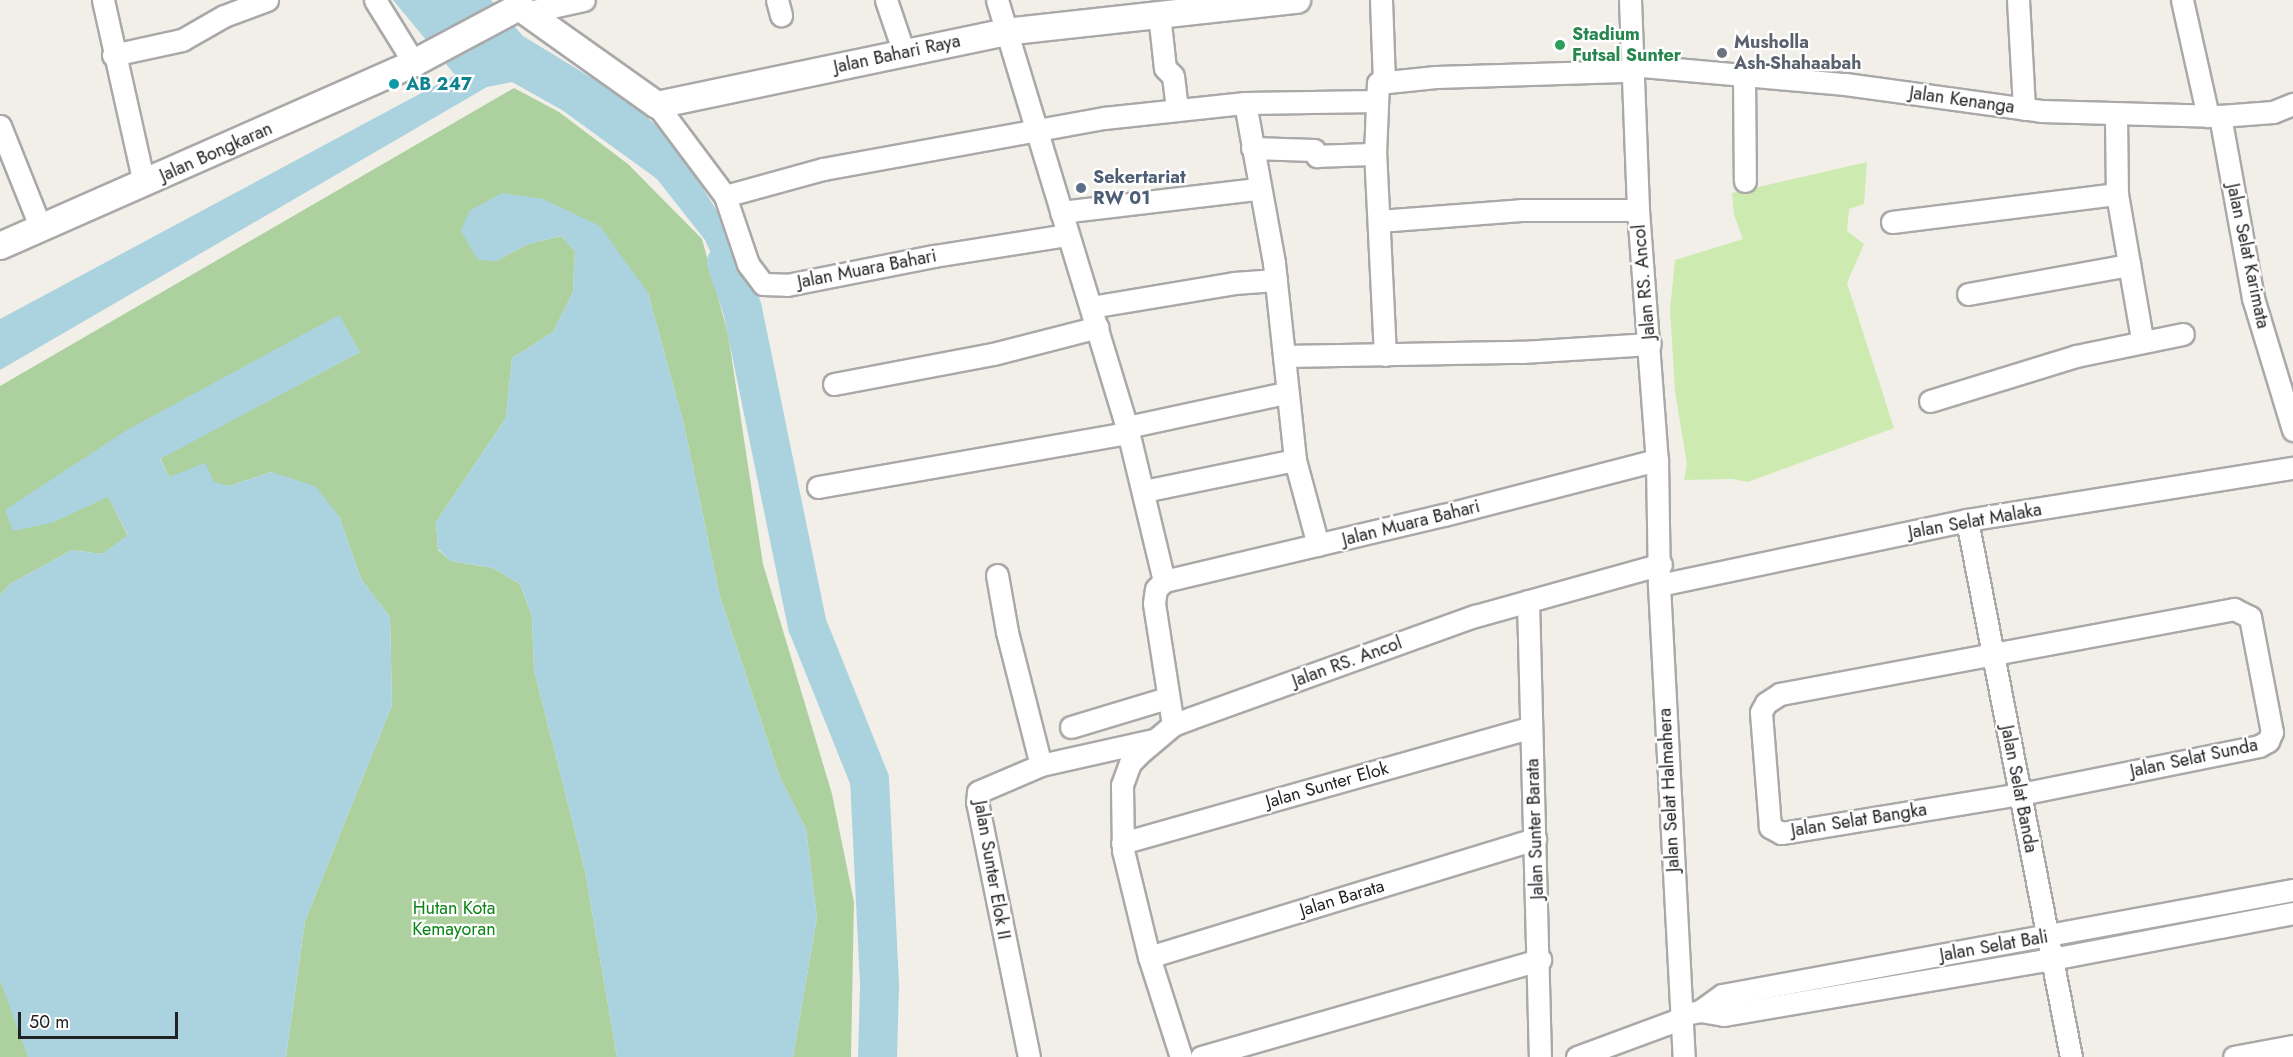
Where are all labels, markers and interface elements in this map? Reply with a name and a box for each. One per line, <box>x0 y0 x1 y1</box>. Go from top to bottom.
place label: Stadium Futsal Sunter <box>1572 24 1681 66</box>
street label: Jalan Bahari Raya <box>832 30 962 78</box>
place label: Musholla Ash-Shahaabah <box>1734 32 1862 74</box>
marker: Stadium Futsal Sunter <box>1553 38 1567 52</box>
marker: Musholla Ash-Shahaabah <box>1715 46 1729 60</box>
place label: AB 247 <box>406 73 472 95</box>
marker: AB 247 <box>387 77 401 91</box>
street label: Jalan Kenanga <box>1908 82 2016 118</box>
street label: Jalan Bongkaran <box>156 118 276 186</box>
place label: Sekertariat RW 01 <box>1093 167 1186 210</box>
marker: Sekertariat RW 01 <box>1074 181 1088 195</box>
street label: Jalan Selat Karimata <box>2222 182 2274 330</box>
street label: Jalan RS. Ancol <box>1628 224 1660 340</box>
street label: Jalan Muara Bahari <box>796 245 938 293</box>
street label: Jalan Muara Bahari <box>1340 495 1482 551</box>
street label: Jalan Selat Malaka <box>1907 499 2043 543</box>
street label: Jalan RS. Ancol <box>1289 632 1405 692</box>
street label: Jalan Selat Halmahera <box>1654 707 1684 873</box>
street label: Jalan Selat Banda <box>1996 723 2042 855</box>
street label: Jalan Selat Sunda <box>2128 734 2260 782</box>
street label: Jalan Sunter Elok <box>1263 757 1391 813</box>
street label: Jalan Sunter Barata <box>1522 758 1548 900</box>
street label: Jalan Sunter Elok II <box>969 799 1015 941</box>
street label: Jalan Selat Bangka <box>1790 799 1928 841</box>
street label: Jalan Barata <box>1297 875 1387 921</box>
park label: Hutan Kota Kemayoran <box>412 898 496 940</box>
street label: Jalan Selat Bali <box>1938 926 2050 966</box>
scale bar <box>21 1000 182 1038</box>
text: 50 m <box>29 1009 69 1035</box>

